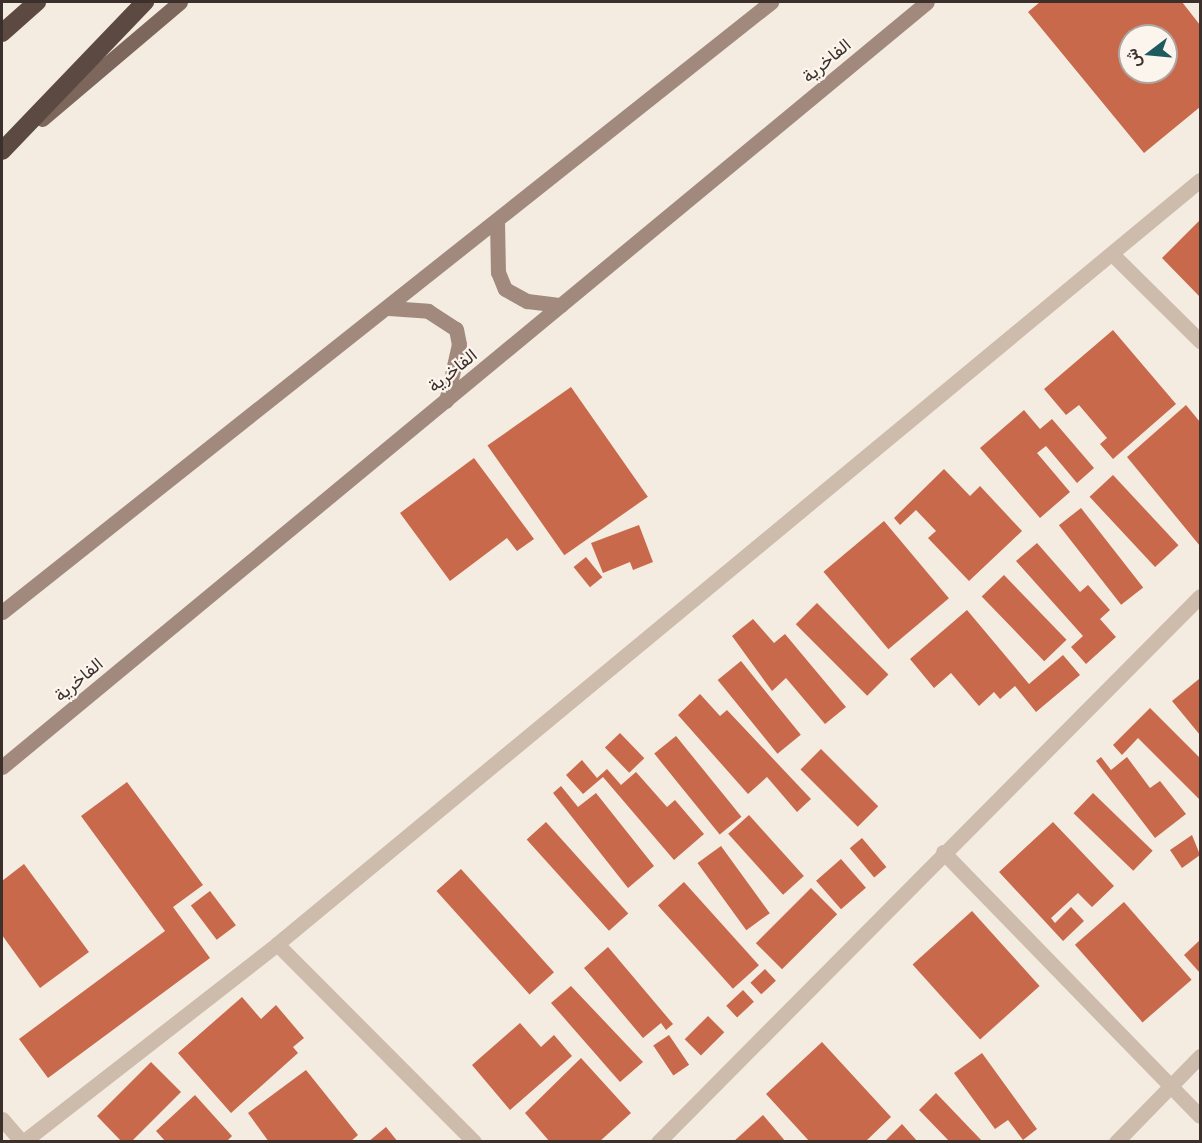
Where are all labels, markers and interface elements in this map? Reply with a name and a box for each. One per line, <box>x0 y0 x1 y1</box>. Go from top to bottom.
north arrow <box>1118 24 1178 84</box>
street label: الفاخرية <box>797 33 855 87</box>
text: ش <box>1120 47 1144 70</box>
street label: الفاخرية <box>423 344 481 396</box>
street label: الفاخرية <box>49 652 107 706</box>

